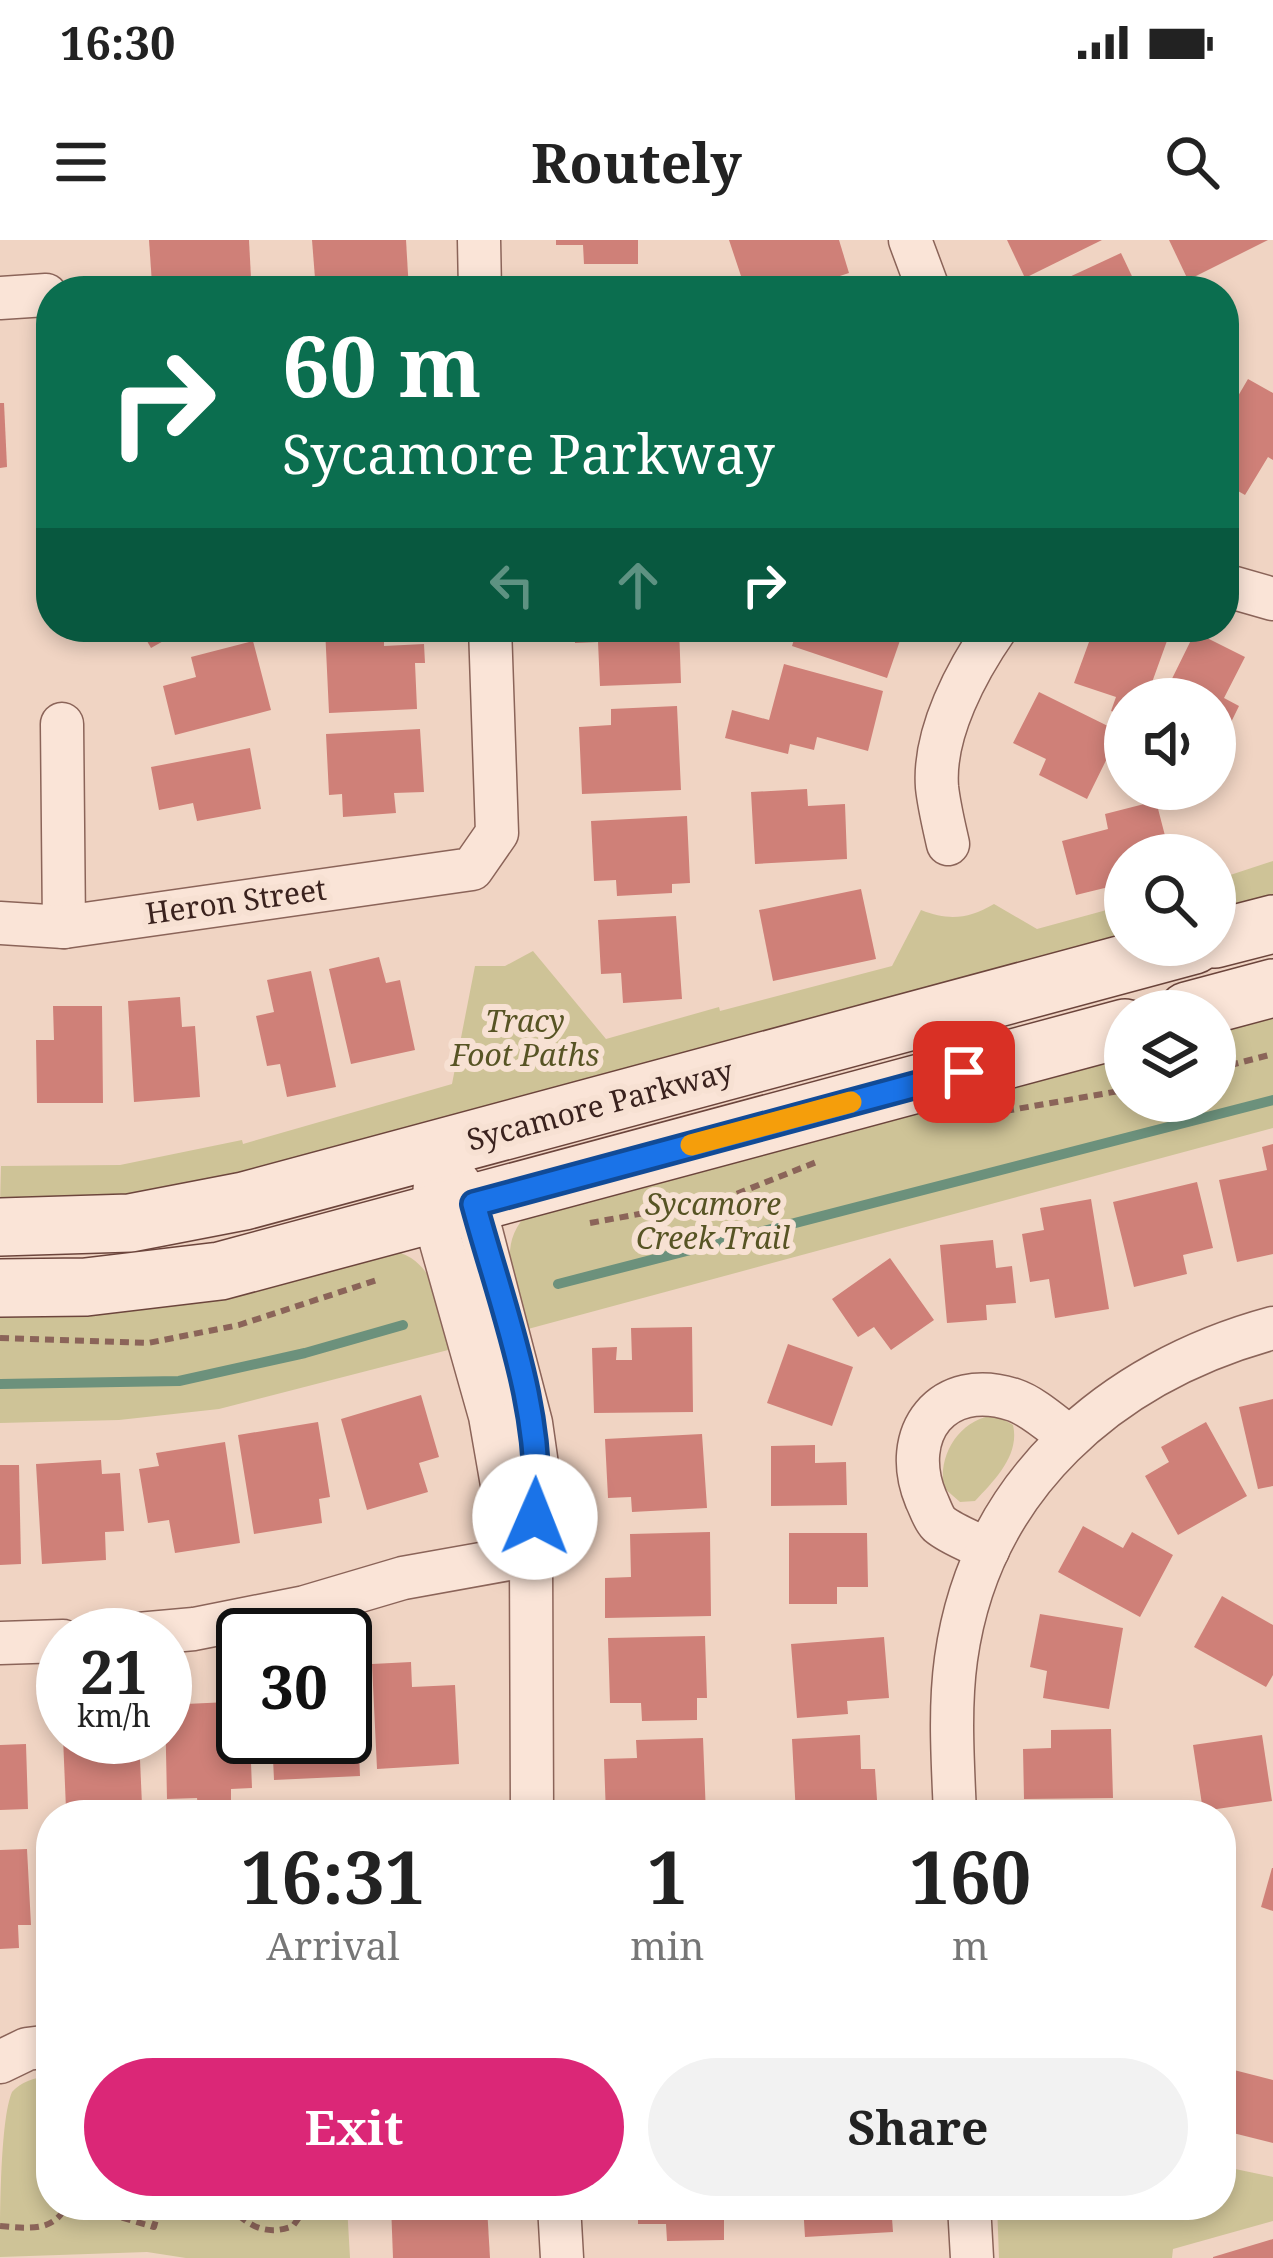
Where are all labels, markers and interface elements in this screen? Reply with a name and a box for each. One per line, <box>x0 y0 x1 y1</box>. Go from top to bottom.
text: 16:30 <box>60 12 175 73</box>
text: Routely <box>531 125 742 199</box>
icon: menu <box>48 129 114 195</box>
icon: search <box>1159 129 1225 195</box>
text: 60 m <box>282 307 482 422</box>
icon: right <box>84 324 240 480</box>
text: Sycamore Parkway <box>282 416 775 490</box>
icon: left <box>479 552 545 618</box>
icon: ahead <box>605 552 671 618</box>
icon: right <box>731 552 797 618</box>
map controls <box>1104 678 1236 1122</box>
button: sound <box>1104 678 1236 810</box>
button: search <box>1104 834 1236 966</box>
street label: Heron Street <box>143 868 329 933</box>
button: layers <box>1104 990 1236 1122</box>
park label: Tracy Foot Paths <box>450 1000 599 1075</box>
pin <box>913 1021 1015 1123</box>
icon: arrive <box>931 1039 997 1105</box>
street label: Sycamore Parkway <box>462 1049 737 1160</box>
park label: Sycamore Creek Trail <box>636 1183 790 1258</box>
position arrow <box>472 1454 598 1580</box>
speed limit sign: 30 <box>216 1608 372 1764</box>
text: 21 <box>80 1630 148 1712</box>
text: km/h <box>77 1695 151 1736</box>
text: 16:31 <box>241 1827 425 1925</box>
text: 1 <box>647 1827 688 1925</box>
text: 160 <box>909 1827 1031 1925</box>
text: Arrival <box>266 1918 400 1971</box>
text: min <box>630 1918 705 1971</box>
text: m <box>952 1918 989 1971</box>
button: Exit <box>84 2058 624 2196</box>
button: Share <box>648 2058 1188 2196</box>

